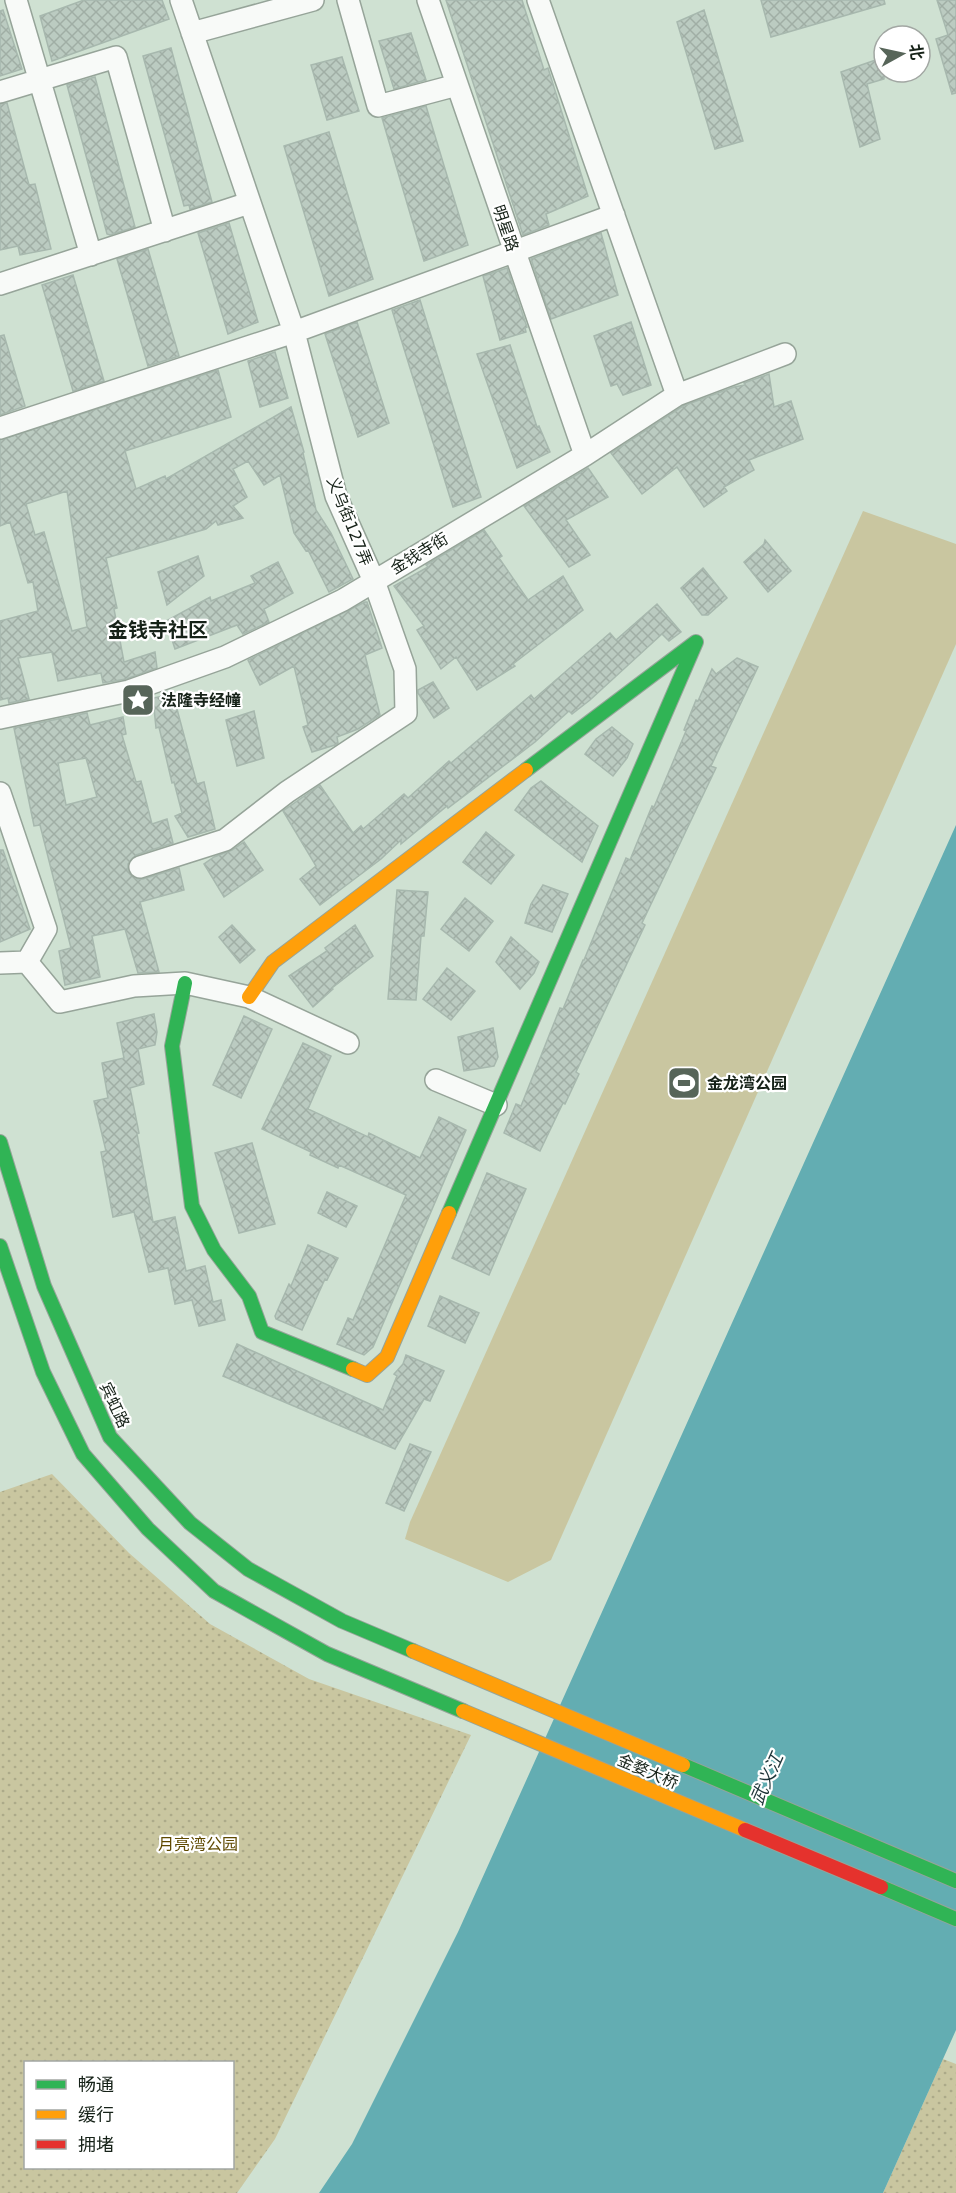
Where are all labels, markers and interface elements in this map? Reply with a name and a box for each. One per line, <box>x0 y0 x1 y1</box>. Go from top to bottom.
north arrow <box>872 24 932 84</box>
text: 北 <box>906 43 927 61</box>
street label: 明星路 <box>489 202 522 254</box>
street label: 义乌街127弄 <box>323 474 376 569</box>
street label: 金钱寺街 <box>387 529 452 578</box>
district label: 金钱寺社区 <box>108 618 208 642</box>
place icon: 法隆寺经幢 <box>120 682 156 718</box>
place label: 法隆寺经幢 <box>161 691 241 710</box>
sports icon: 金龙湾公园 <box>666 1065 702 1101</box>
place label: 金龙湾公园 <box>707 1074 787 1093</box>
street label: 宾虹路 <box>96 1379 133 1431</box>
water label: 武义江 <box>746 1748 788 1808</box>
street label: 金婺大桥 <box>615 1750 681 1793</box>
park label: 月亮湾公园 <box>158 1835 238 1854</box>
legend <box>24 2061 234 2169</box>
text: 畅通 <box>78 2074 114 2095</box>
text: 缓行 <box>78 2104 114 2125</box>
text: 拥堵 <box>78 2134 114 2155</box>

